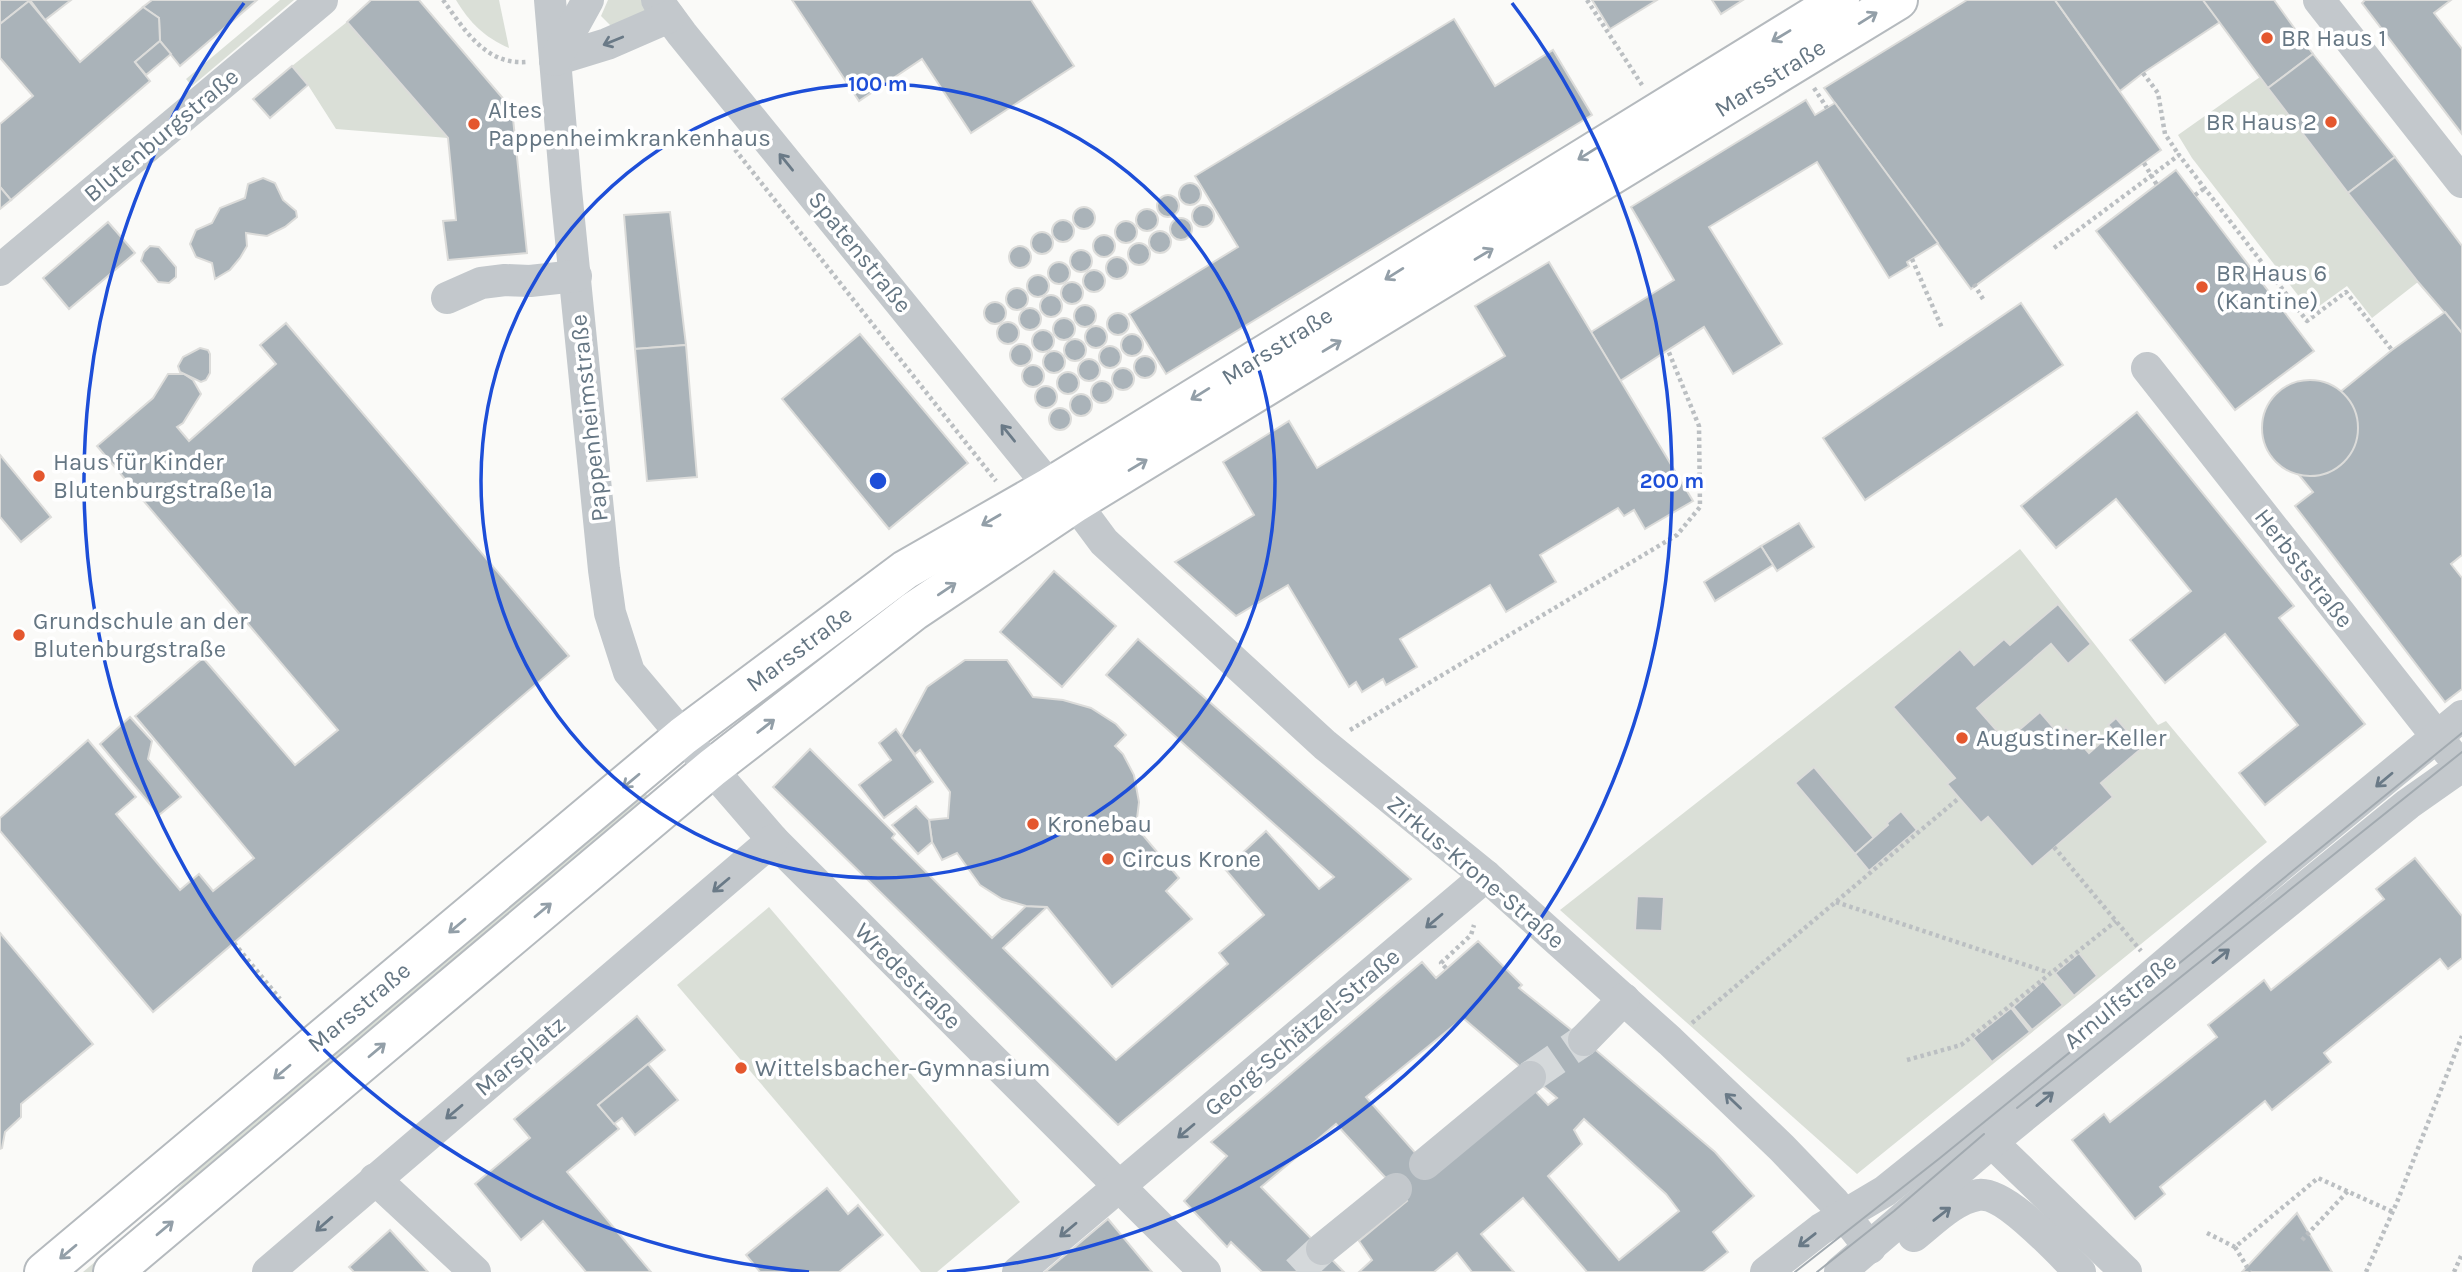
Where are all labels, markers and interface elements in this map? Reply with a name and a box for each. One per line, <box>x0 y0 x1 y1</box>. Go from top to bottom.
one-way arrow <box>1858 11 1878 25</box>
place label: BR Haus 1 <box>2281 24 2386 52</box>
one-way arrow <box>1772 29 1792 43</box>
marker: BR Haus 1 <box>2259 30 2275 46</box>
street label: Marsstraße <box>1709 33 1831 123</box>
one-way arrow <box>603 35 624 48</box>
street label: Blutenburgstraße <box>78 62 244 208</box>
text: 100 m <box>848 72 908 96</box>
place label: Altes Pappenheimkrankenhaus <box>488 96 771 152</box>
place label: BR Haus 2 <box>2206 108 2317 136</box>
marker: BR Haus 2 <box>2323 114 2339 130</box>
marker: Altes Pappenheimkrankenhaus <box>466 116 482 132</box>
one-way arrow <box>1578 148 1598 162</box>
one-way arrow <box>779 154 794 172</box>
street label: Spatenstraße <box>803 186 917 318</box>
one-way arrow <box>1473 246 1493 260</box>
place label: BR Haus 6 (Kantine) <box>2216 259 2327 315</box>
one-way arrow <box>1385 267 1404 282</box>
marker: BR Haus 6 (Kantine) <box>2194 279 2210 295</box>
street label: Marsstraße <box>1216 301 1338 391</box>
street label: Pappenheimstraße <box>564 313 614 523</box>
one-way arrow <box>1322 339 1342 353</box>
one-way arrow <box>1191 387 1211 401</box>
one-way arrow <box>1000 424 1016 442</box>
place label: Haus für Kinder Blutenburgstraße 1a <box>53 448 273 504</box>
one-way arrow <box>1128 457 1147 472</box>
marker: Haus für Kinder Blutenburgstraße 1a <box>31 468 47 484</box>
centre of rings <box>866 469 890 493</box>
text: 200 m <box>1640 469 1704 493</box>
street label: Herbststraße <box>2249 503 2359 633</box>
one-way arrow <box>981 514 1001 528</box>
one-way arrow <box>937 581 956 596</box>
street label: Marsstraße <box>740 600 858 698</box>
place label: Grundschule an der Blutenburgstraße <box>33 607 248 663</box>
marker: Grundschule an der Blutenburgstraße <box>11 627 27 643</box>
one-way arrow <box>756 718 775 733</box>
place label: Augustiner-Keller <box>1976 724 2167 752</box>
marker: Augustiner-Keller <box>1954 730 1970 746</box>
one-way arrow <box>2376 772 2394 788</box>
one-way arrow <box>623 773 641 789</box>
street label: Zirkus-Krone-Straße <box>1382 790 1570 954</box>
place label: Kronebau <box>1047 810 1152 838</box>
marker: Kronebau <box>1025 816 1041 832</box>
place label: Circus Krone <box>1122 845 1261 873</box>
marker: Circus Krone <box>1100 851 1116 867</box>
one-way arrow <box>712 877 730 893</box>
one-way arrow <box>533 902 551 918</box>
one-way arrow <box>1425 913 1443 929</box>
street label: Wredestraße <box>849 917 967 1035</box>
one-way arrow <box>448 918 466 934</box>
street label: Georg-Schätzel-Straße <box>1199 942 1405 1122</box>
street label: Arnulfstraße <box>2058 947 2182 1055</box>
one-way arrow <box>2212 948 2230 964</box>
street label: Marsstraße <box>302 956 416 1058</box>
street label: Marsplatz <box>469 1010 571 1102</box>
one-way arrow <box>367 1042 385 1058</box>
place label: Wittelsbacher-Gymnasium <box>755 1054 1051 1082</box>
marker: Wittelsbacher-Gymnasium <box>733 1060 749 1076</box>
one-way arrow <box>273 1064 291 1080</box>
one-way arrow <box>2035 1091 2053 1107</box>
one-way arrow <box>1725 1093 1742 1110</box>
one-way arrow <box>446 1104 464 1120</box>
one-way arrow <box>1177 1123 1195 1139</box>
one-way arrow <box>1932 1206 1951 1221</box>
one-way arrow <box>315 1216 333 1232</box>
one-way arrow <box>156 1220 174 1236</box>
one-way arrow <box>1060 1222 1078 1238</box>
one-way arrow <box>1798 1233 1817 1248</box>
one-way arrow <box>59 1243 77 1259</box>

